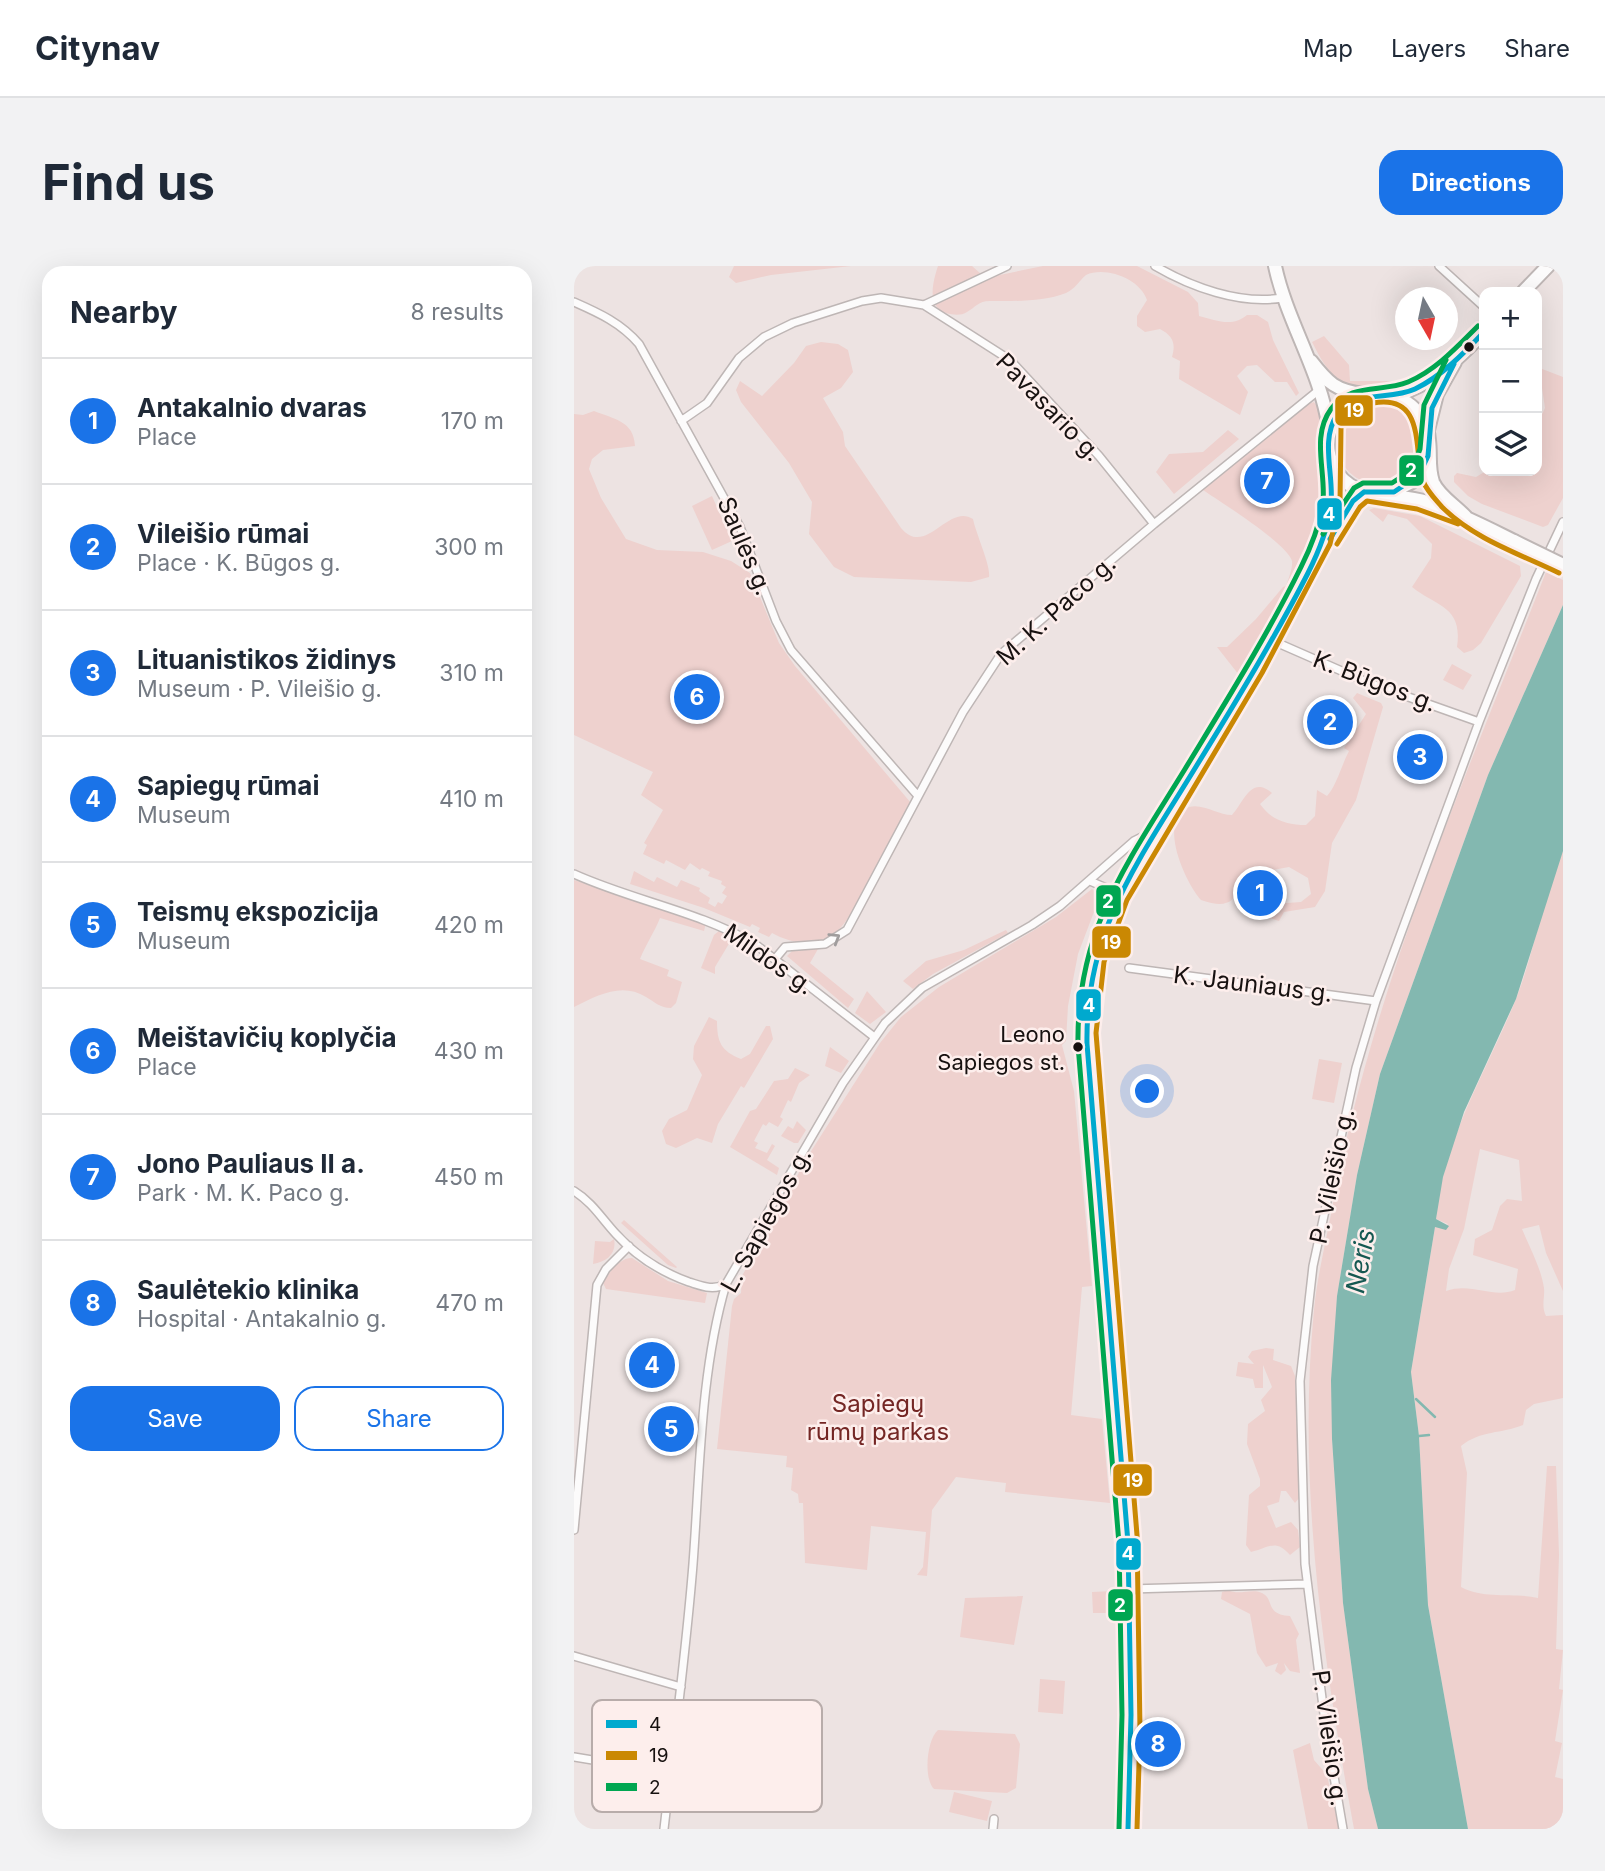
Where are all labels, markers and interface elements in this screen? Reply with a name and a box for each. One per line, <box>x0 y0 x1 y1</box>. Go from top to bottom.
text: Citynav <box>35 28 160 68</box>
text: Map <box>1303 34 1353 63</box>
text: Layers <box>1391 34 1466 63</box>
text: Share <box>1504 34 1570 63</box>
button: Directions <box>1379 150 1563 215</box>
text: Find us <box>42 153 215 212</box>
north arrow <box>1395 287 1458 350</box>
map controls <box>1479 287 1542 476</box>
button: + <box>1479 287 1542 350</box>
text: Nearby <box>70 294 178 330</box>
text: 8 results <box>411 298 504 326</box>
unlabelled marker <box>1462 340 1476 354</box>
street label: Pavasario g. <box>990 347 1108 467</box>
button: − <box>1479 350 1542 413</box>
text: Antakalnio dvaras <box>137 392 367 423</box>
line badge: 19 <box>1334 394 1374 427</box>
text: 19 <box>1344 399 1364 422</box>
text: 1 <box>88 407 98 435</box>
text: 170 m <box>441 407 504 435</box>
button: layers <box>1479 413 1542 476</box>
text: Place <box>137 423 197 451</box>
line badge: 2 <box>1398 454 1425 487</box>
pin: 7 <box>1244 455 1290 507</box>
text: 2 <box>1405 459 1417 482</box>
street label: Saulės g. <box>711 493 779 599</box>
line badge: 4 <box>1316 497 1343 531</box>
text: 4 <box>1323 503 1335 526</box>
text: Vileišio rūmai <box>137 518 309 549</box>
text: 2 <box>86 533 100 561</box>
text: 300 m <box>434 533 504 561</box>
text: Place · K. Būgos g. <box>137 549 341 577</box>
street label: M. K. Paco g. <box>990 549 1122 671</box>
text: Lituanistikos židinys <box>137 644 396 675</box>
street label: K. Būgos g. <box>1309 644 1441 718</box>
text: 3 <box>86 659 100 687</box>
text: 310 m <box>439 659 504 687</box>
pin: 6 <box>674 671 720 723</box>
text: Museum · P. Vileišio g. <box>137 675 382 703</box>
pin: 2 <box>1307 696 1353 748</box>
pin: 3 <box>1397 731 1443 783</box>
text: Sapiegų rūmai <box>137 770 319 801</box>
text: 4 <box>85 785 101 813</box>
text: 410 m <box>439 785 504 813</box>
text: Museum <box>137 801 231 829</box>
pin: 1 <box>1237 867 1283 919</box>
line badge: 2 <box>1095 884 1122 918</box>
text: 2 <box>1102 890 1114 913</box>
text: Teismų ekspozicija <box>137 896 379 927</box>
text: 5 <box>86 911 100 939</box>
text: 420 m <box>434 911 504 939</box>
street label: Mildos g. <box>718 917 820 1001</box>
line badge: 19 <box>1091 925 1132 959</box>
text: Museum <box>137 927 231 955</box>
text: 19 <box>1101 931 1121 954</box>
one-way arrow <box>827 933 840 946</box>
street label: K. Jauniaus g. <box>1172 960 1334 1008</box>
line badge: 4 <box>1075 988 1102 1022</box>
text: 4 <box>1083 994 1095 1017</box>
place label: Leono Sapiegos st. <box>937 1021 1065 1075</box>
text: Meištavičių koplyčia <box>137 1022 397 1053</box>
text: 6 <box>86 1037 100 1065</box>
text: 430 m <box>434 1037 504 1065</box>
marker: Leono Sapiegos st. <box>1071 1040 1085 1054</box>
text: Place <box>137 1053 197 1081</box>
your location <box>1130 1074 1164 1108</box>
street label: P. Vileišio g. <box>1304 1106 1360 1246</box>
street label: L. Sapiegos g. <box>714 1143 818 1297</box>
text: Jono Pauliaus II a. <box>137 1148 365 1179</box>
text: 7 <box>86 1163 100 1191</box>
text: 450 m <box>434 1163 504 1191</box>
text: Park · M. K. Paco g. <box>137 1179 350 1207</box>
water label: Neris <box>1339 1226 1381 1296</box>
text: Saulėtekio klinika <box>137 1274 359 1305</box>
text: 8 <box>86 1289 100 1317</box>
text: 470 m <box>435 1289 504 1317</box>
text: Hospital · Antakalnio g. <box>137 1305 387 1333</box>
pin: 4 <box>629 1339 675 1391</box>
button: Save <box>70 1386 280 1451</box>
button: Share <box>294 1386 504 1451</box>
park label: Sapiegų rūmų parkas <box>807 1389 949 1446</box>
pin: 5 <box>648 1403 694 1455</box>
line badge: 19 <box>1112 1463 1153 1497</box>
text: 19 <box>1123 1469 1143 1492</box>
line badge: 4 <box>1115 1537 1142 1571</box>
text: 4 <box>1122 1542 1134 1565</box>
line badge: 2 <box>1107 1588 1134 1622</box>
text: 2 <box>1114 1594 1126 1617</box>
street label: P. Vileišio g. <box>1306 1668 1354 1808</box>
legend <box>592 1700 822 1812</box>
text: 4 <box>649 1713 661 1736</box>
pin: 8 <box>1135 1718 1181 1770</box>
text: 19 <box>649 1744 669 1767</box>
text: 2 <box>649 1776 661 1799</box>

